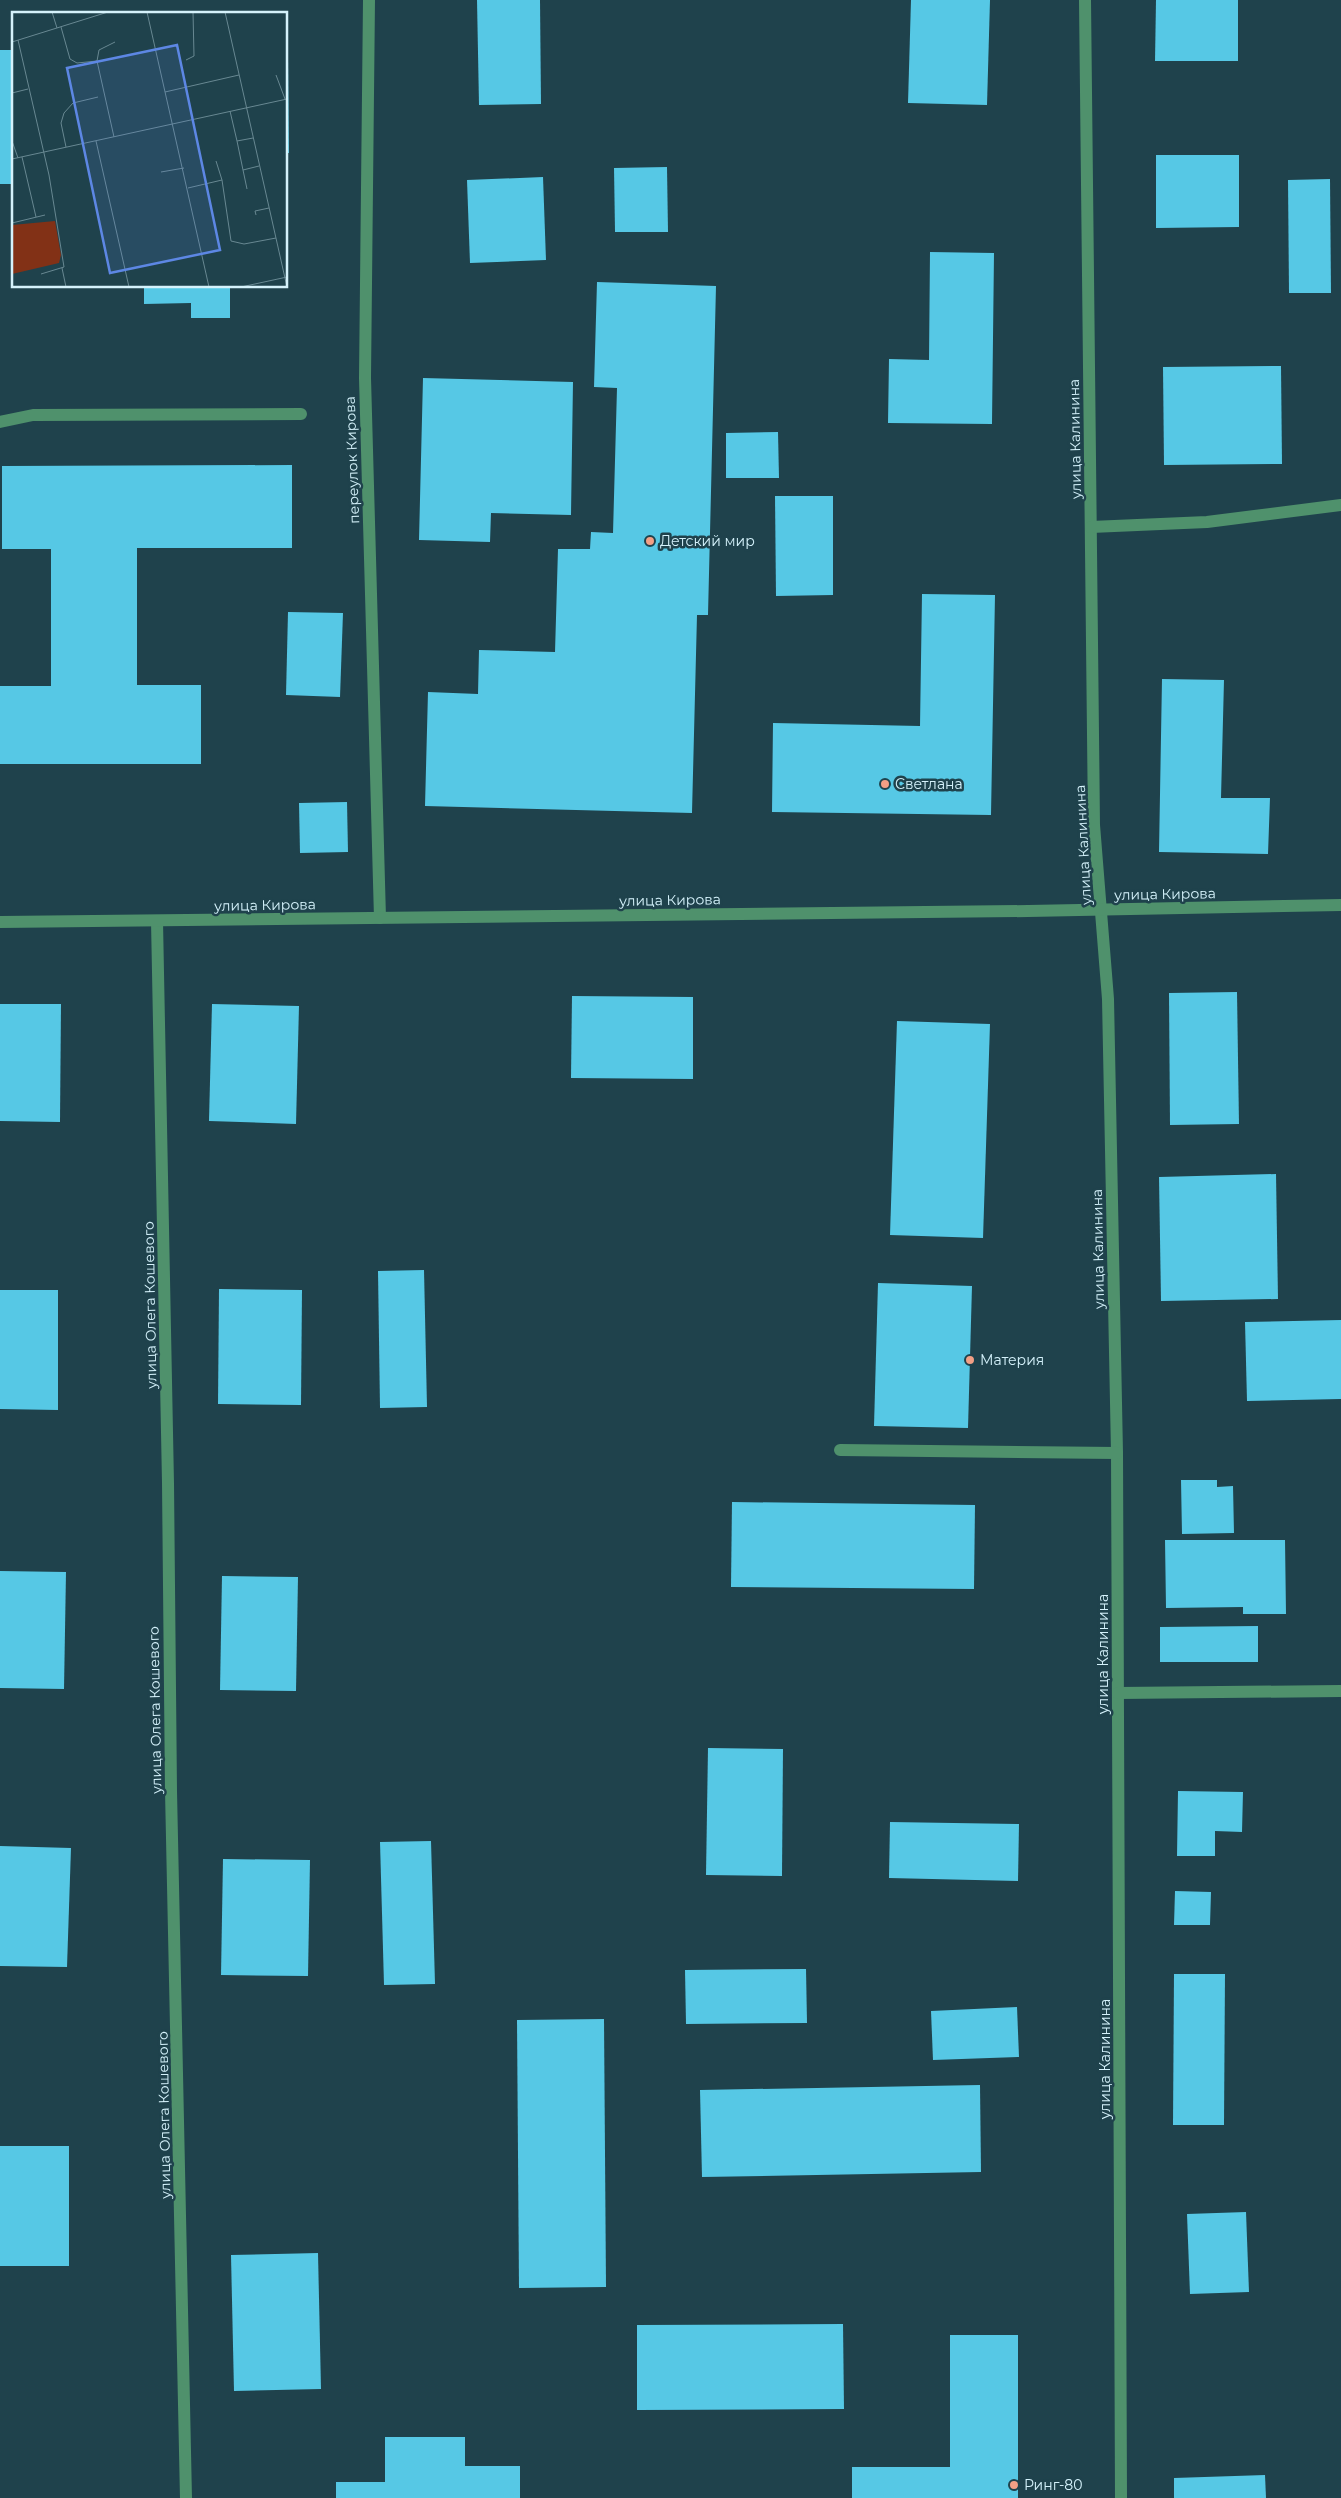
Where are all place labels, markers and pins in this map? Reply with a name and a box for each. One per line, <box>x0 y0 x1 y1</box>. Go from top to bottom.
place label: Детский мир <box>660 532 755 550</box>
marker: Детский мир <box>644 535 656 547</box>
place label: Светлана <box>895 775 963 793</box>
marker: Светлана <box>879 778 891 790</box>
place label: Материя <box>980 1351 1044 1369</box>
marker: Материя <box>964 1354 976 1366</box>
place label: Ринг-80 <box>1024 2476 1083 2494</box>
marker: Ринг-80 <box>1008 2479 1020 2491</box>

